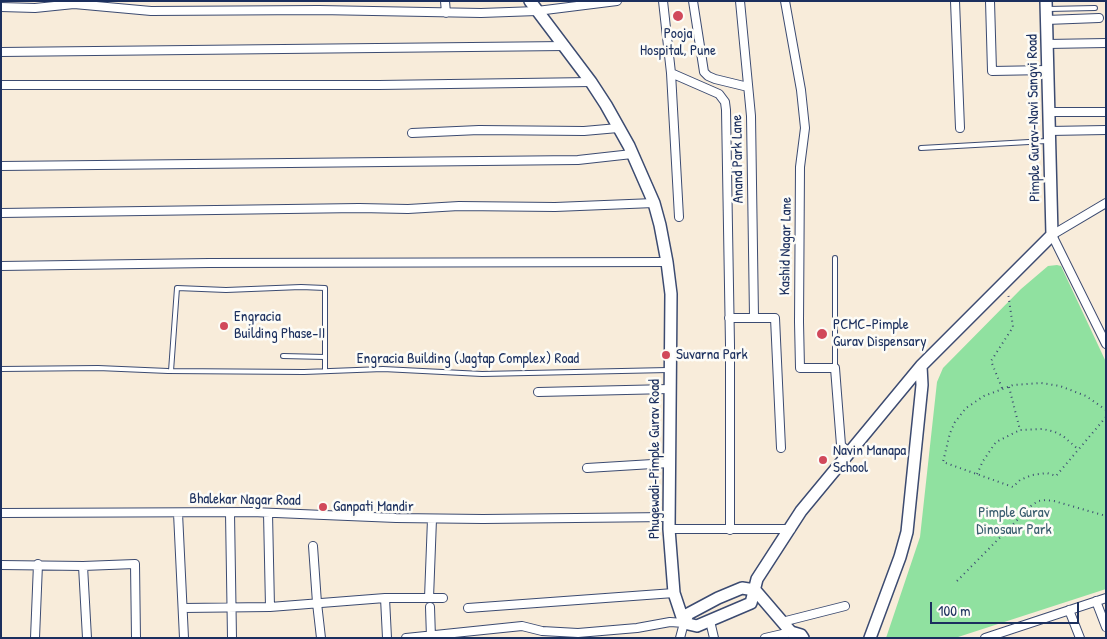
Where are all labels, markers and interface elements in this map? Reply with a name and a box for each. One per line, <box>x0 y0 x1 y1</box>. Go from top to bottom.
marker: Pooja Hospital, Pune <box>671 9 685 23</box>
place label: Pooja Hospital, Pune <box>640 25 716 60</box>
street label: Pimple Gurav-Navi Sangvi Road <box>1024 34 1044 202</box>
street label: Anand Park Lane <box>728 114 748 204</box>
street label: Kashid Nagar Lane <box>776 197 796 295</box>
place label: Engracia Building Phase-II <box>234 308 325 343</box>
place label: PCMC-Pimple Gurav Dispensary <box>833 316 927 351</box>
marker: Engracia Building Phase-II <box>218 320 230 332</box>
marker: PCMC-Pimple Gurav Dispensary <box>815 327 829 341</box>
place label: Suvarna Park <box>676 346 748 364</box>
marker: Suvarna Park <box>660 349 672 361</box>
street label: Engracia Building (Jagtap Complex) Road <box>357 350 579 368</box>
street label: Phugewadi-Pimple Gurav Road <box>646 379 664 539</box>
place label: Navin Manapa School <box>833 442 906 477</box>
marker: Navin Manapa School <box>817 454 829 466</box>
street label: Bhalekar Nagar Road <box>189 490 301 510</box>
place label: Ganpati Mandir <box>333 498 414 516</box>
marker: Ganpati Mandir <box>317 501 329 513</box>
park label: Pimple Gurav Dinosaur Park <box>976 504 1052 539</box>
scale bar <box>932 592 1081 624</box>
text: 100 m <box>938 600 971 621</box>

